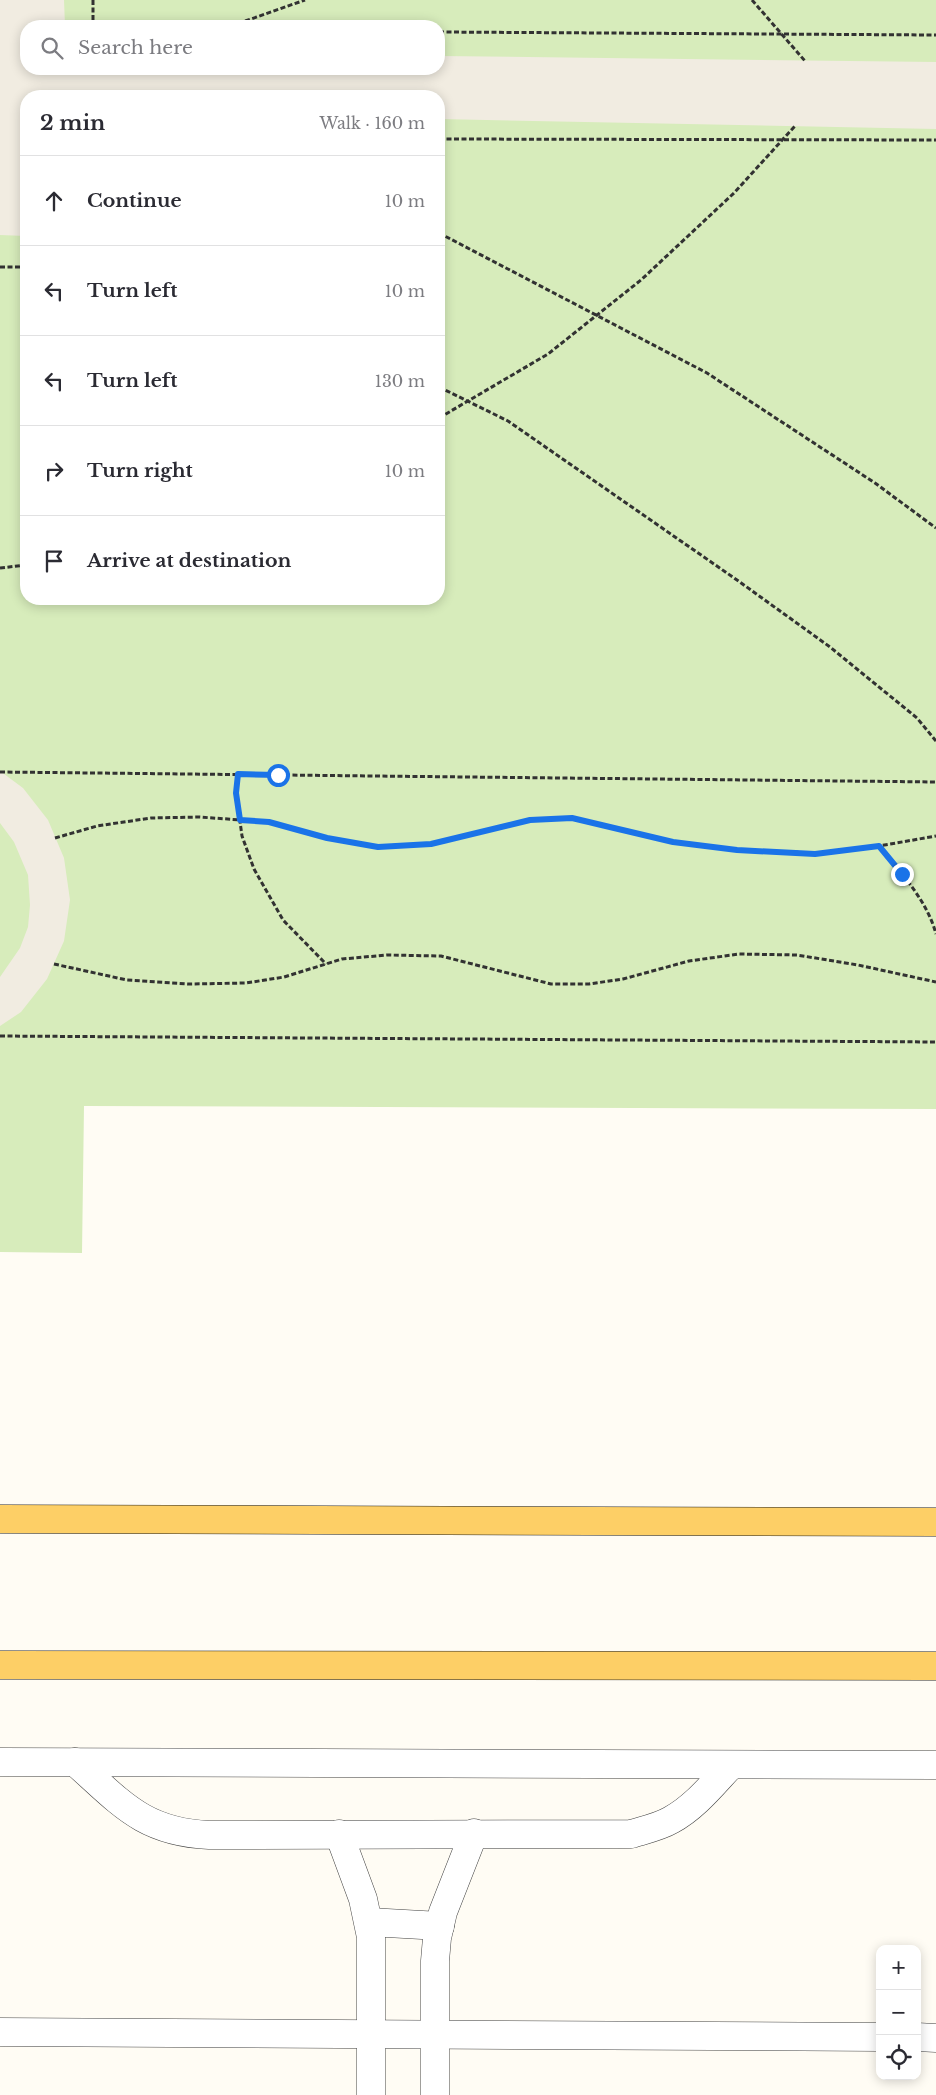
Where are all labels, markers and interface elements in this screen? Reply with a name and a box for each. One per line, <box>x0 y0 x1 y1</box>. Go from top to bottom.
search box <box>20 20 445 75</box>
icon: search <box>38 34 66 62</box>
text: Search here <box>78 36 193 59</box>
text: 2 min <box>40 110 105 136</box>
text: Walk · 160 m <box>320 113 425 133</box>
icon: ahead <box>40 187 68 215</box>
text: Continue <box>87 189 182 212</box>
text: 10 m <box>385 191 425 211</box>
icon: left <box>40 277 68 305</box>
text: Turn left <box>87 279 178 302</box>
text: 10 m <box>385 281 425 301</box>
icon: left <box>40 367 68 395</box>
text: Turn left <box>87 369 178 392</box>
text: 130 m <box>375 371 425 391</box>
icon: right <box>40 457 68 485</box>
text: Turn right <box>87 459 193 482</box>
text: 10 m <box>385 461 425 481</box>
icon: arrive <box>40 547 68 575</box>
text: Arrive at destination <box>87 549 291 572</box>
route start <box>267 764 290 787</box>
route end <box>891 863 914 886</box>
map controls <box>876 1945 921 2080</box>
button: + <box>876 1945 921 1990</box>
button: − <box>876 1990 921 2035</box>
button: locate <box>876 2035 921 2080</box>

